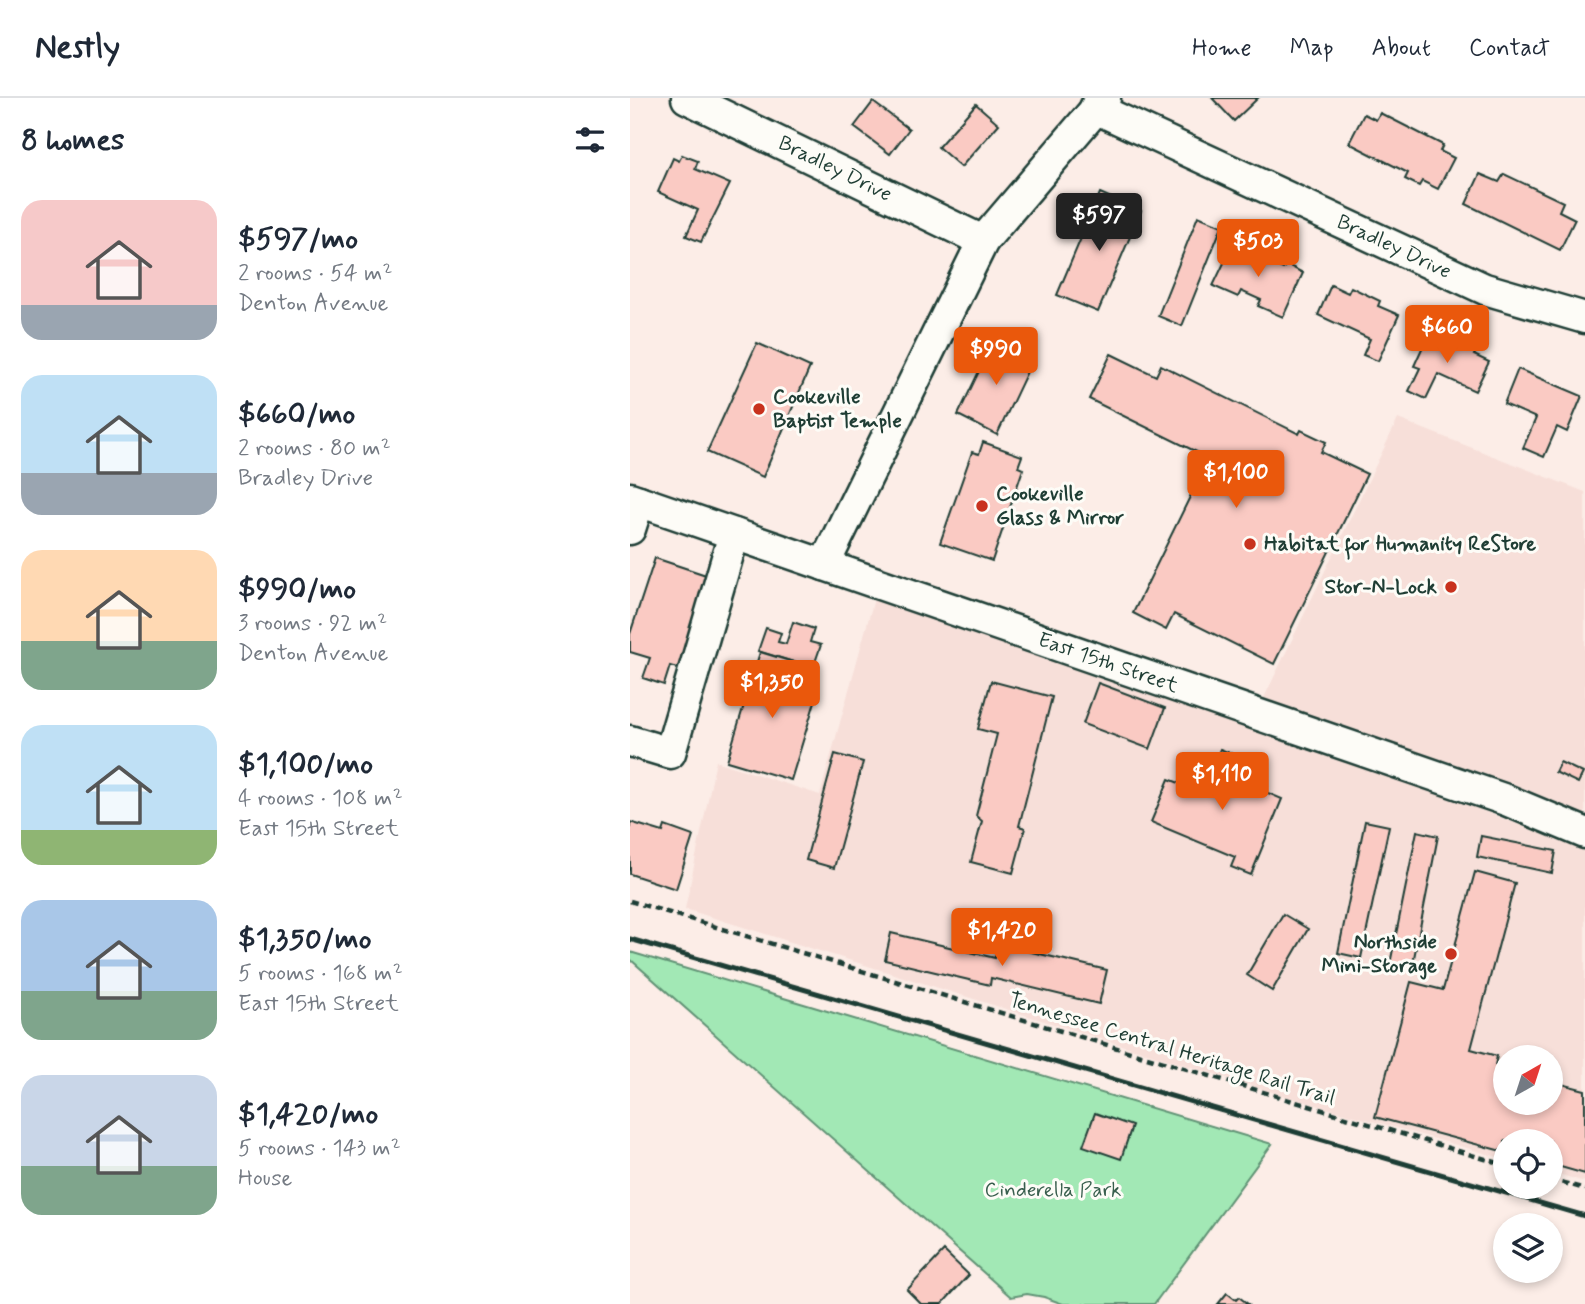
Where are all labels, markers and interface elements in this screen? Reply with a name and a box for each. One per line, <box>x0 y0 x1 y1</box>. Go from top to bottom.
text: Nestly <box>35 26 120 70</box>
text: Home <box>1192 33 1252 64</box>
text: Map <box>1290 33 1334 64</box>
text: About <box>1372 33 1431 64</box>
text: Contact <box>1469 33 1550 64</box>
text: 8 homes <box>21 121 124 160</box>
icon: filters <box>571 121 609 159</box>
street label: Bradley Drive <box>773 129 897 209</box>
pin: $597 <box>1058 194 1140 253</box>
text: $597 <box>1072 201 1126 231</box>
street label: Bradley Drive <box>1332 208 1456 286</box>
text: $597/mo <box>238 220 358 259</box>
pin: $503 <box>1217 220 1299 279</box>
text: $503 <box>1233 227 1283 257</box>
icon: home <box>77 228 161 312</box>
text: 2 rooms · 54 m² <box>238 259 392 289</box>
text: Denton Avenue <box>238 289 388 319</box>
pin: $660 <box>1406 306 1488 365</box>
text: $660 <box>1421 313 1473 343</box>
pin: $990 <box>955 328 1037 387</box>
text: $990 <box>970 335 1022 365</box>
place label: Cookeville Baptist Temple <box>773 383 902 435</box>
text: $660/mo <box>238 395 355 434</box>
marker: Cookeville Baptist Temple <box>751 401 767 417</box>
icon: home <box>77 403 161 487</box>
text: 2 rooms · 80 m² <box>238 434 391 464</box>
pin: $1,100 <box>1179 450 1293 510</box>
text: $1,100 <box>1203 458 1269 488</box>
text: Bradley Drive <box>238 464 373 494</box>
place label: Cookeville Glass & Mirror <box>996 480 1124 532</box>
marker: Cookeville Glass & Mirror <box>974 498 990 514</box>
place label: Habitat for Humanity ReStore <box>1264 530 1536 560</box>
marker: Habitat for Humanity ReStore <box>1242 536 1258 552</box>
text: $990/mo <box>238 570 356 609</box>
place label: Stor-N-Lock <box>1325 573 1438 601</box>
icon: home <box>77 578 161 662</box>
marker: Stor-N-Lock <box>1443 579 1459 595</box>
text: 3 rooms · 92 m² <box>238 609 387 639</box>
street label: East 15th Street <box>1034 626 1183 700</box>
text: Denton Avenue <box>238 639 388 669</box>
pin: $1,350 <box>715 660 829 720</box>
text: $1,350 <box>740 668 804 698</box>
text: $1,100/mo <box>238 745 373 784</box>
pin: $1,110 <box>1165 752 1279 812</box>
icon: home <box>77 753 161 837</box>
text: $1,110 <box>1192 760 1252 790</box>
text: 4 rooms · 108 m² <box>238 784 403 814</box>
text: East 15th Street <box>238 814 399 844</box>
pin: $1,420 <box>945 908 1059 968</box>
text: $1,420 <box>967 916 1037 946</box>
text: $1,350/mo <box>238 920 371 959</box>
icon: home <box>77 928 161 1012</box>
place label: Northside Mini-Storage <box>1321 928 1437 980</box>
marker: Northside Mini-Storage <box>1443 946 1459 962</box>
text: 5 rooms · 168 m² <box>238 959 403 989</box>
street label: Tennessee Central Heritage Rail Trail <box>1005 986 1339 1113</box>
text: East 15th Street <box>238 989 399 1019</box>
north arrow <box>1493 1045 1563 1115</box>
map controls <box>1493 1045 1563 1283</box>
text: $1,420/mo <box>238 1095 378 1134</box>
icon: home <box>77 1103 161 1187</box>
button: locate <box>1493 1129 1563 1199</box>
text: 5 rooms · 143 m² <box>238 1134 401 1164</box>
text: House <box>238 1164 292 1194</box>
park label: Cinderella Park <box>984 1176 1122 1204</box>
button: layers <box>1493 1213 1563 1283</box>

